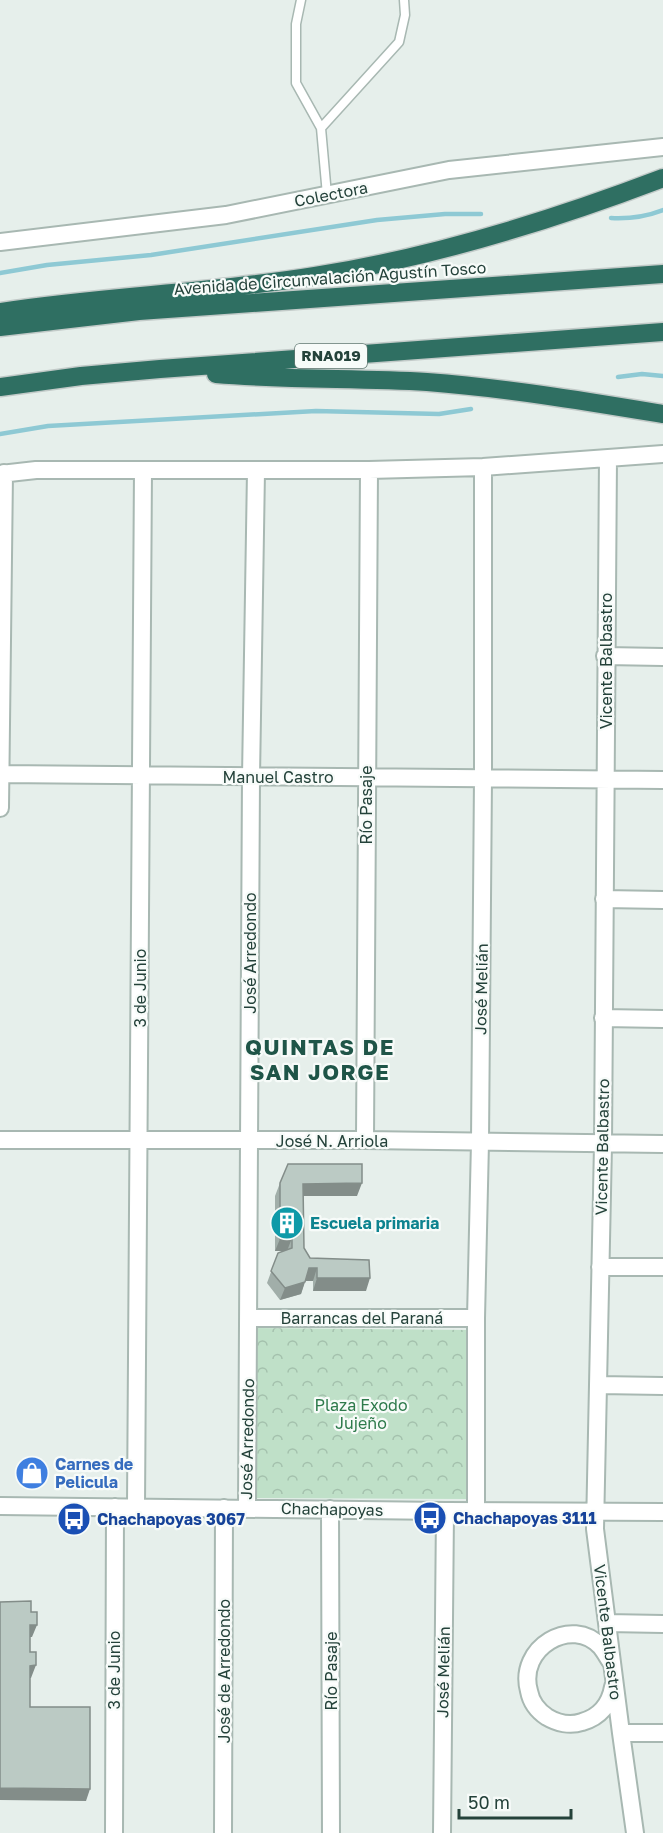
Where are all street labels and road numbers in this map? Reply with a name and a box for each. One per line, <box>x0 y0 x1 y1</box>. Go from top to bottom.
street label: Colectora <box>292 177 370 211</box>
street label: Avenida de Circunvalación Agustín Tosco <box>173 257 487 299</box>
road number: RNA019 <box>295 344 367 368</box>
street label: Vicente Balbastro <box>596 593 616 729</box>
street label: Río Pasaje <box>356 765 376 845</box>
street label: Manuel Castro <box>222 767 334 787</box>
street label: José Arredondo <box>240 892 260 1014</box>
street label: José Melián <box>470 943 492 1035</box>
street label: 3 de Junio <box>130 949 150 1027</box>
street label: Vicente Balbastro <box>591 1078 613 1216</box>
street label: José N. Arriola <box>276 1131 388 1151</box>
street label: Barrancas del Paraná <box>281 1308 443 1328</box>
street label: José Arredondo <box>236 1378 258 1500</box>
street label: Chachapoyas <box>281 1498 383 1520</box>
street label: Vicente Balbastro <box>590 1563 626 1701</box>
street label: José de Arredondo <box>214 1599 234 1743</box>
street label: José Melián <box>432 1626 454 1718</box>
street label: 3 de Junio <box>104 1631 124 1709</box>
street label: Río Pasaje <box>321 1631 341 1711</box>

